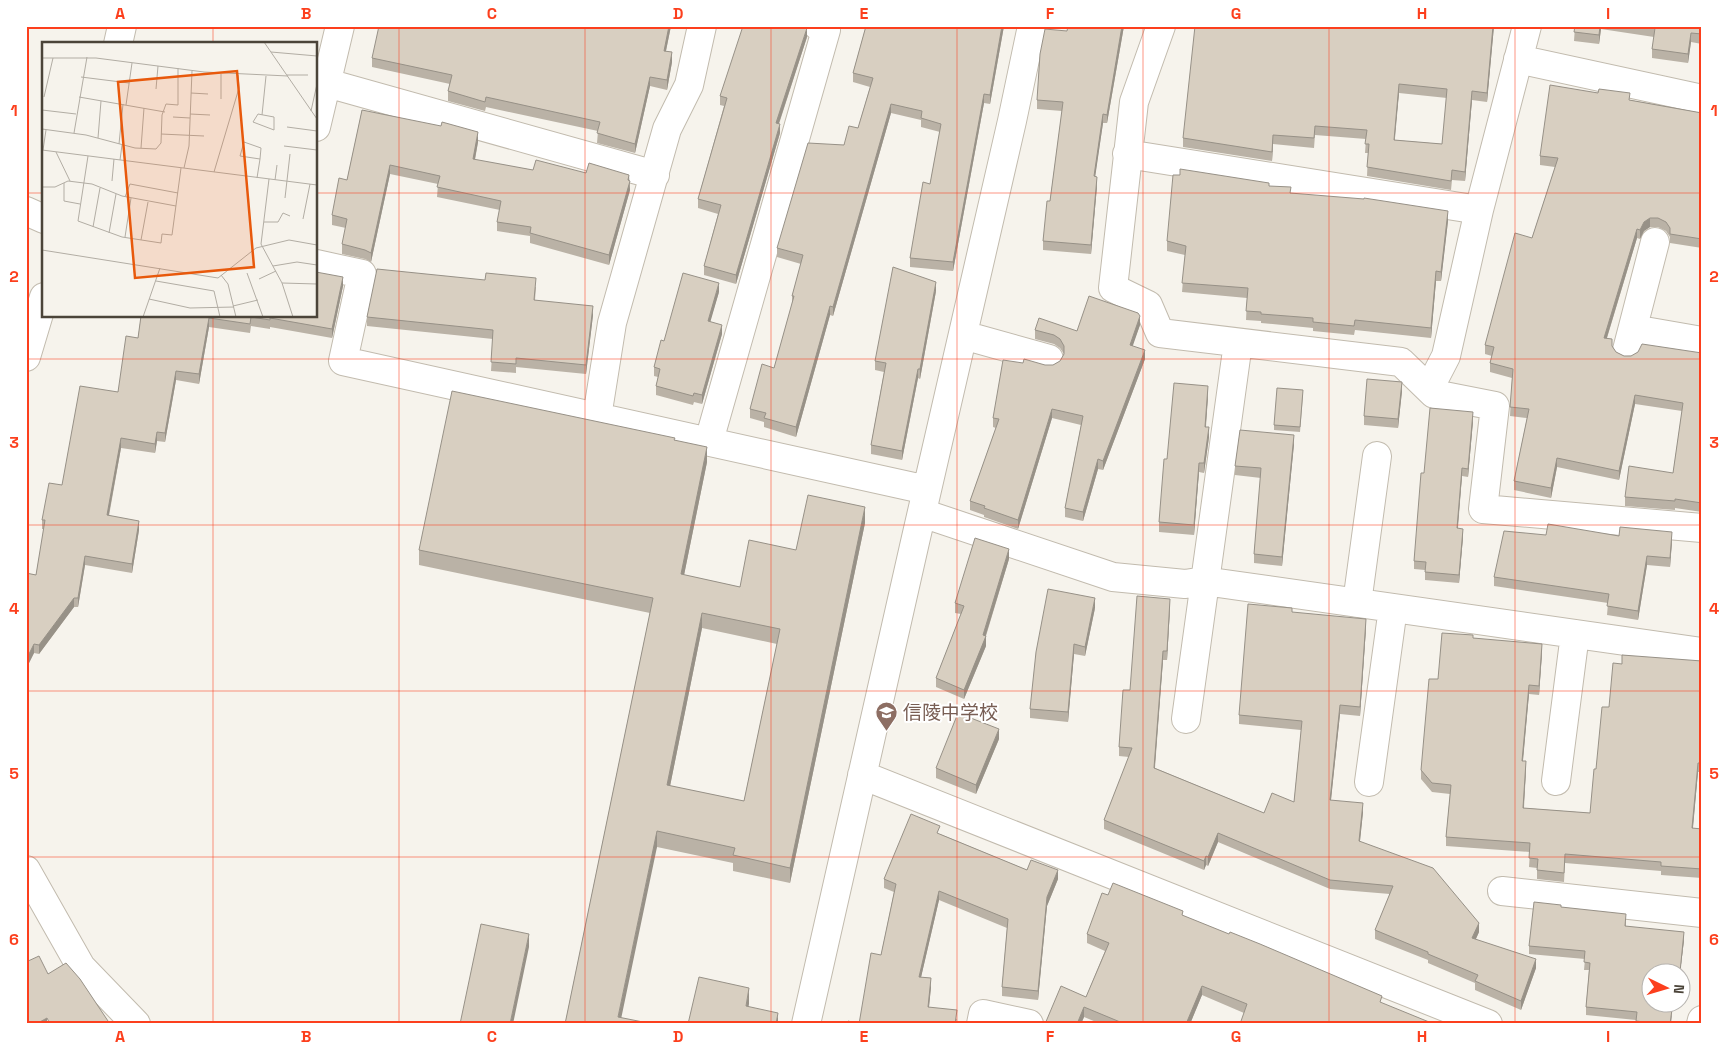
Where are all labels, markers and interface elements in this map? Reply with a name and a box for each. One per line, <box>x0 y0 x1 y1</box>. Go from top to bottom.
text: A <box>115 3 125 24</box>
text: B <box>301 3 311 24</box>
text: C <box>487 3 497 24</box>
text: D <box>673 3 683 24</box>
text: E <box>860 3 869 24</box>
text: F <box>1046 3 1055 24</box>
text: G <box>1231 3 1241 24</box>
text: H <box>1417 3 1427 24</box>
text: I <box>1606 3 1610 24</box>
inset map <box>42 42 318 318</box>
text: 1 <box>10 100 18 121</box>
text: 1 <box>1710 100 1718 121</box>
text: 2 <box>9 266 19 287</box>
text: 2 <box>1709 266 1719 287</box>
text: 3 <box>9 432 19 453</box>
text: 3 <box>1709 432 1719 453</box>
text: 4 <box>9 598 19 619</box>
text: 4 <box>1709 598 1719 619</box>
school or university icon: 信陵中学校 <box>875 700 899 731</box>
place label: 信陵中学校 <box>903 700 998 725</box>
text: 5 <box>9 763 19 784</box>
text: 5 <box>1709 763 1719 784</box>
text: 6 <box>9 929 19 950</box>
text: 6 <box>1709 929 1719 950</box>
north arrow <box>1640 962 1690 1012</box>
text: N <box>1670 984 1688 995</box>
text: A <box>115 1026 125 1047</box>
text: B <box>301 1026 311 1047</box>
text: C <box>487 1026 497 1047</box>
text: D <box>673 1026 683 1047</box>
text: E <box>860 1026 869 1047</box>
text: F <box>1046 1026 1055 1047</box>
text: G <box>1231 1026 1241 1047</box>
text: H <box>1417 1026 1427 1047</box>
text: I <box>1606 1026 1610 1047</box>

